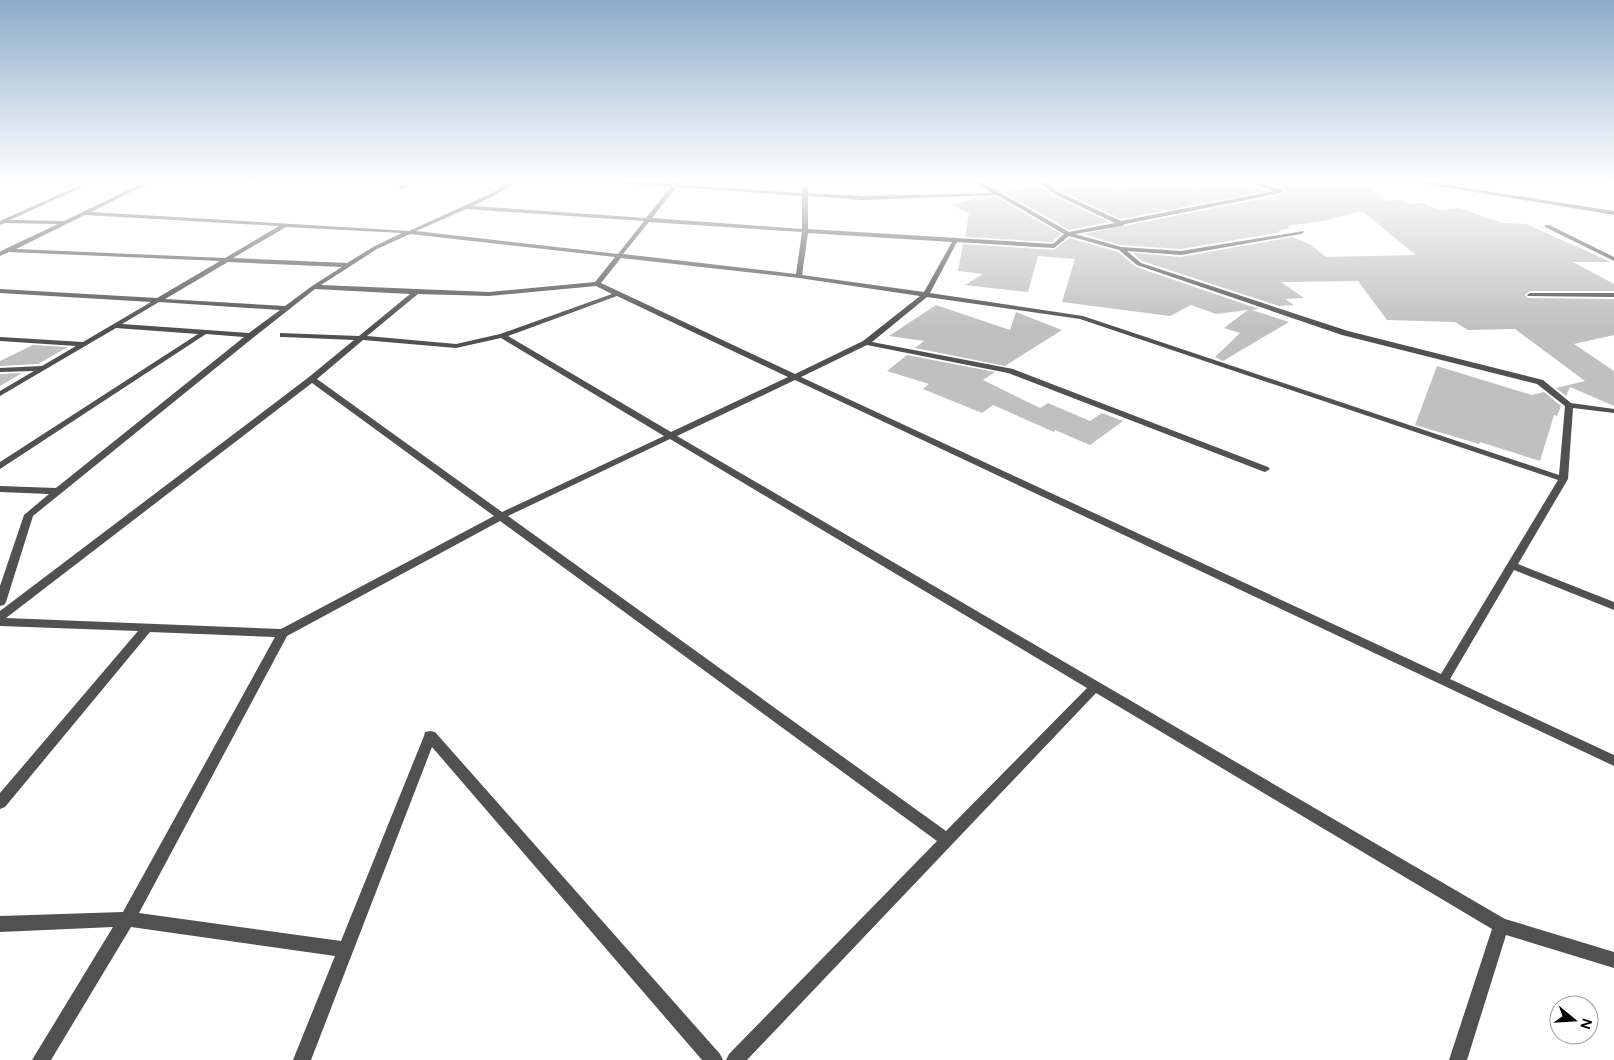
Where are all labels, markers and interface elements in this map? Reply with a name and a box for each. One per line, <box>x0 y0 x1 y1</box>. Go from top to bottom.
north arrow <box>1549 995 1599 1045</box>
text: N <box>1576 1016 1597 1032</box>

